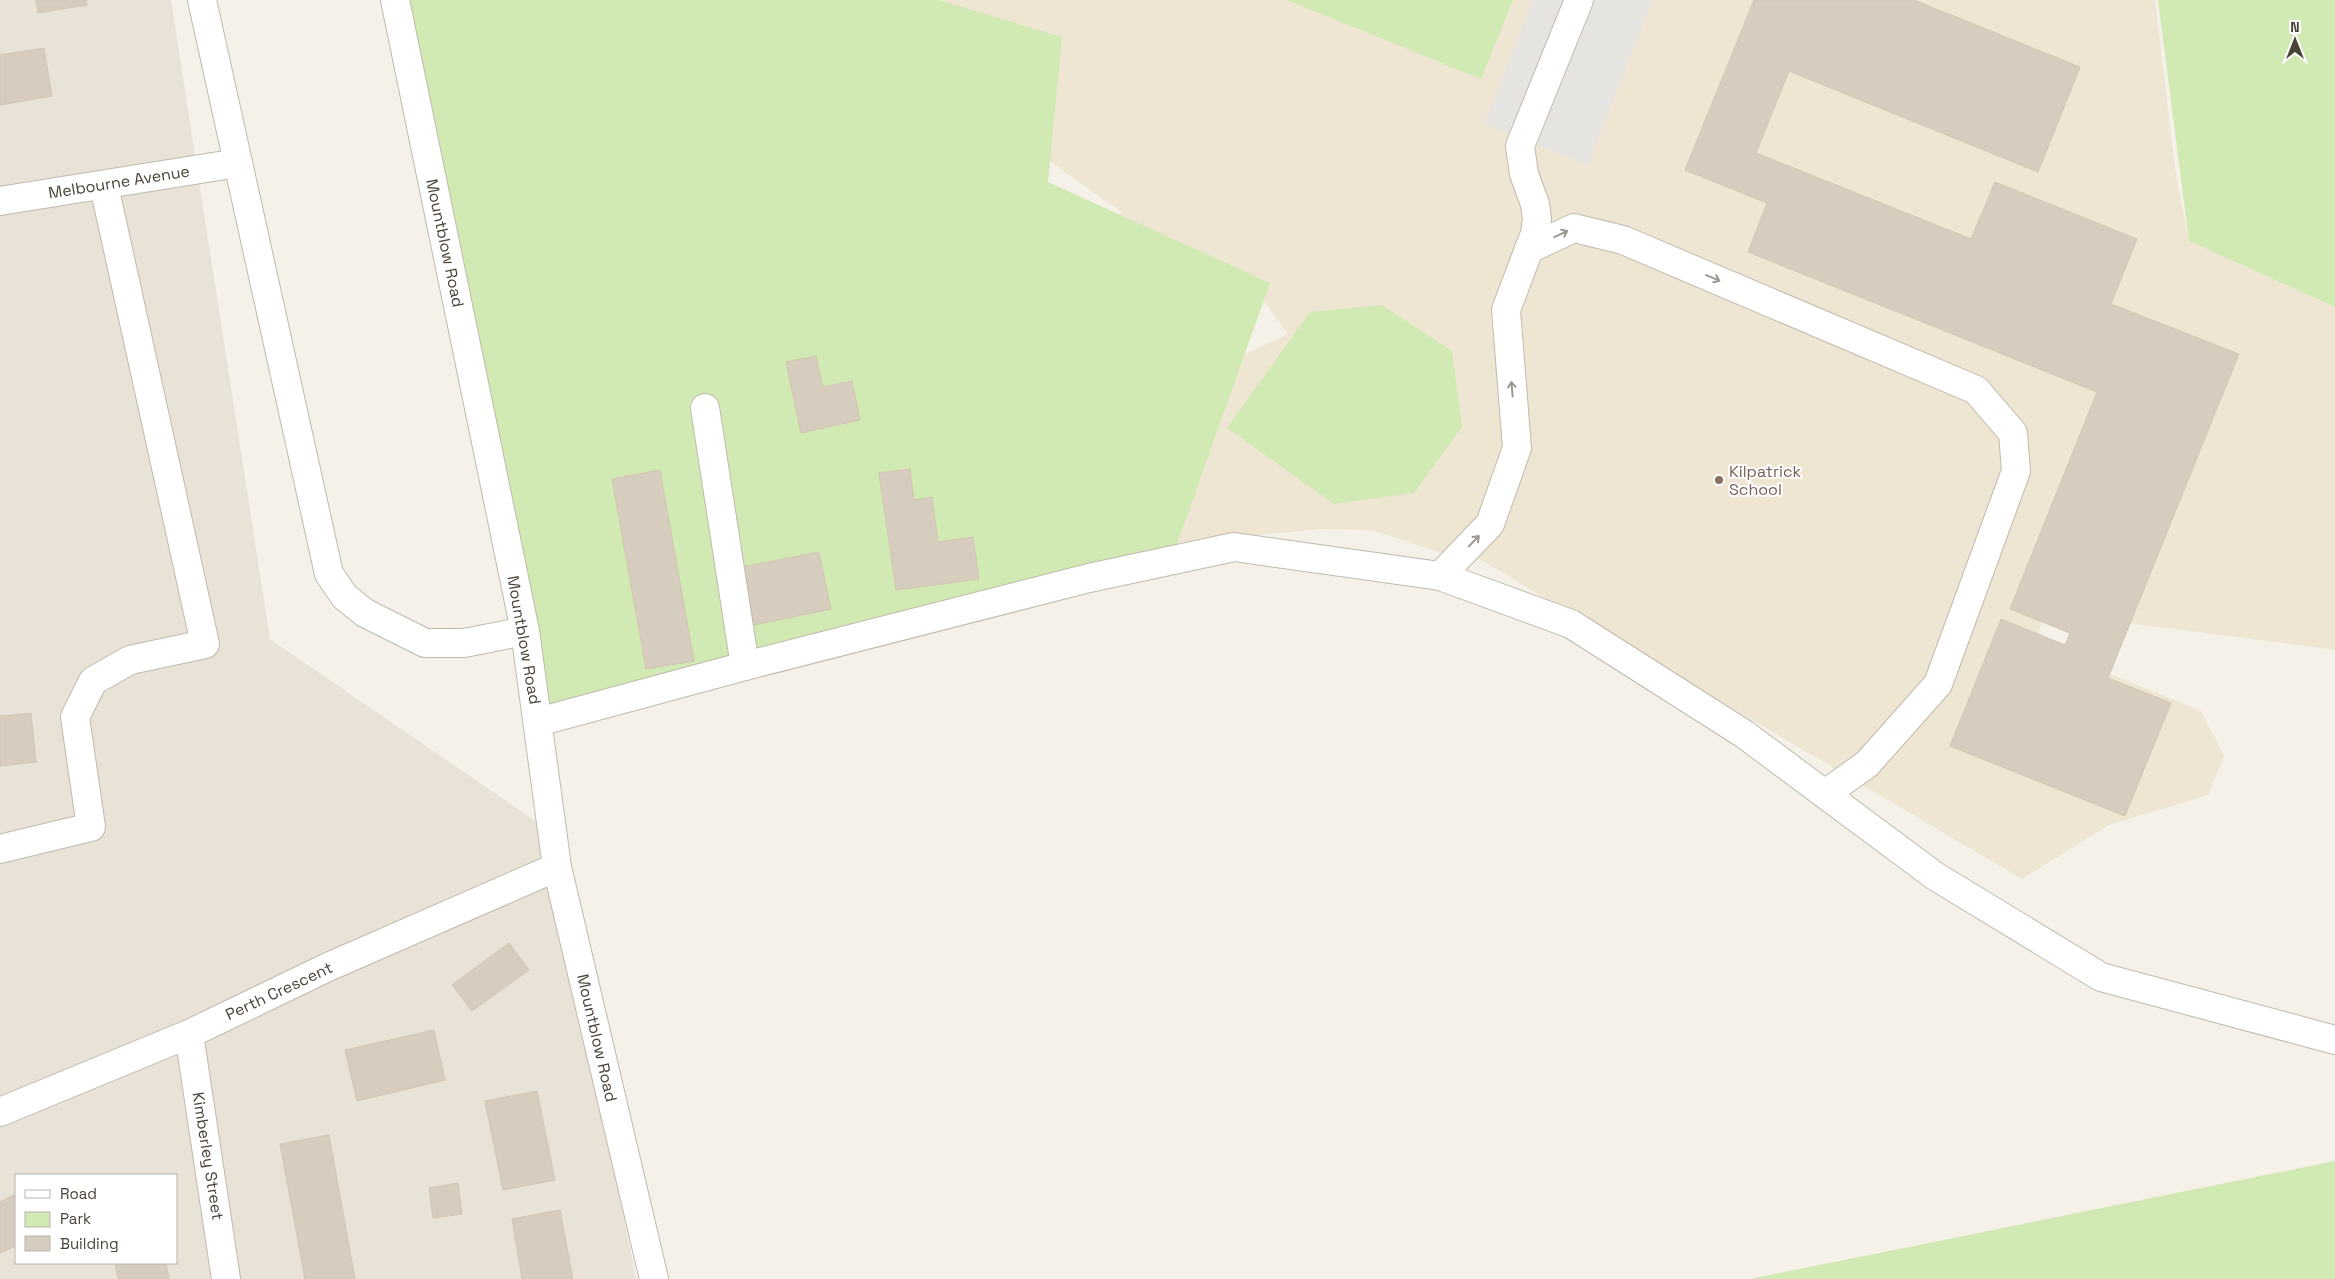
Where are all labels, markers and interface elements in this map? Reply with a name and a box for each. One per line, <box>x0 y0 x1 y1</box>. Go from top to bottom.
north arrow <box>2270 15 2320 65</box>
text: N <box>2290 18 2300 36</box>
street label: Melbourne Avenue <box>47 160 191 204</box>
street label: Mountblow Road <box>421 177 469 309</box>
one-way arrow <box>1553 229 1568 239</box>
one-way arrow <box>1705 274 1720 284</box>
one-way arrow <box>1507 382 1516 398</box>
place label: Kilpatrick School <box>1729 461 1801 500</box>
marker: Kilpatrick School <box>1713 474 1725 486</box>
one-way arrow <box>1468 534 1480 547</box>
street label: Mountblow Road <box>502 574 546 706</box>
street label: Perth Crescent <box>222 957 336 1025</box>
street label: Mountblow Road <box>572 972 622 1104</box>
street label: Kimberley Street <box>188 1090 228 1222</box>
legend <box>15 1174 178 1264</box>
text: Road <box>60 1184 97 1203</box>
text: Park <box>60 1209 91 1228</box>
text: Building <box>60 1234 119 1253</box>

